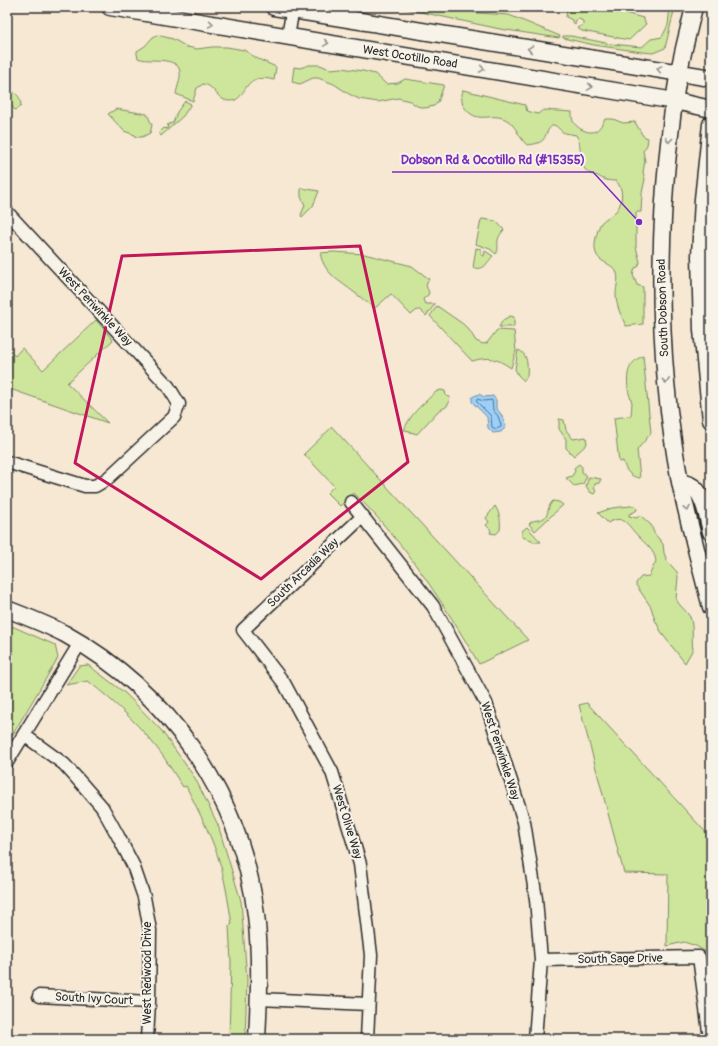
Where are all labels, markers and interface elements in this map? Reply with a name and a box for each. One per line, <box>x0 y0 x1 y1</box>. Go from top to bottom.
one-way arrow <box>208 19 214 28</box>
one-way arrow <box>323 38 329 47</box>
street label: West Ocotillo Road <box>362 42 459 72</box>
one-way arrow <box>527 45 533 53</box>
one-way arrow <box>479 64 485 73</box>
one-way arrow <box>656 66 662 74</box>
one-way arrow <box>587 82 594 91</box>
one-way arrow <box>665 137 674 143</box>
callout: Dobson Rd & Ocotillo Rd (#15355) <box>392 147 593 172</box>
text: Dobson Rd & Ocotillo Rd (#15355) <box>401 152 585 168</box>
street label: South Dobson Road <box>654 258 672 357</box>
street label: West Periwinkle Way <box>55 265 135 349</box>
one-way arrow <box>661 378 670 384</box>
one-way arrow <box>682 506 690 513</box>
street label: South Arcadia Way <box>264 535 342 611</box>
street label: West Periwinkle Way <box>477 700 523 802</box>
street label: West Olive Way <box>329 783 365 861</box>
street label: West Redwood Drive <box>140 922 155 1024</box>
street label: South Sage Drive <box>577 951 663 967</box>
street label: South Ivy Court <box>55 989 134 1009</box>

